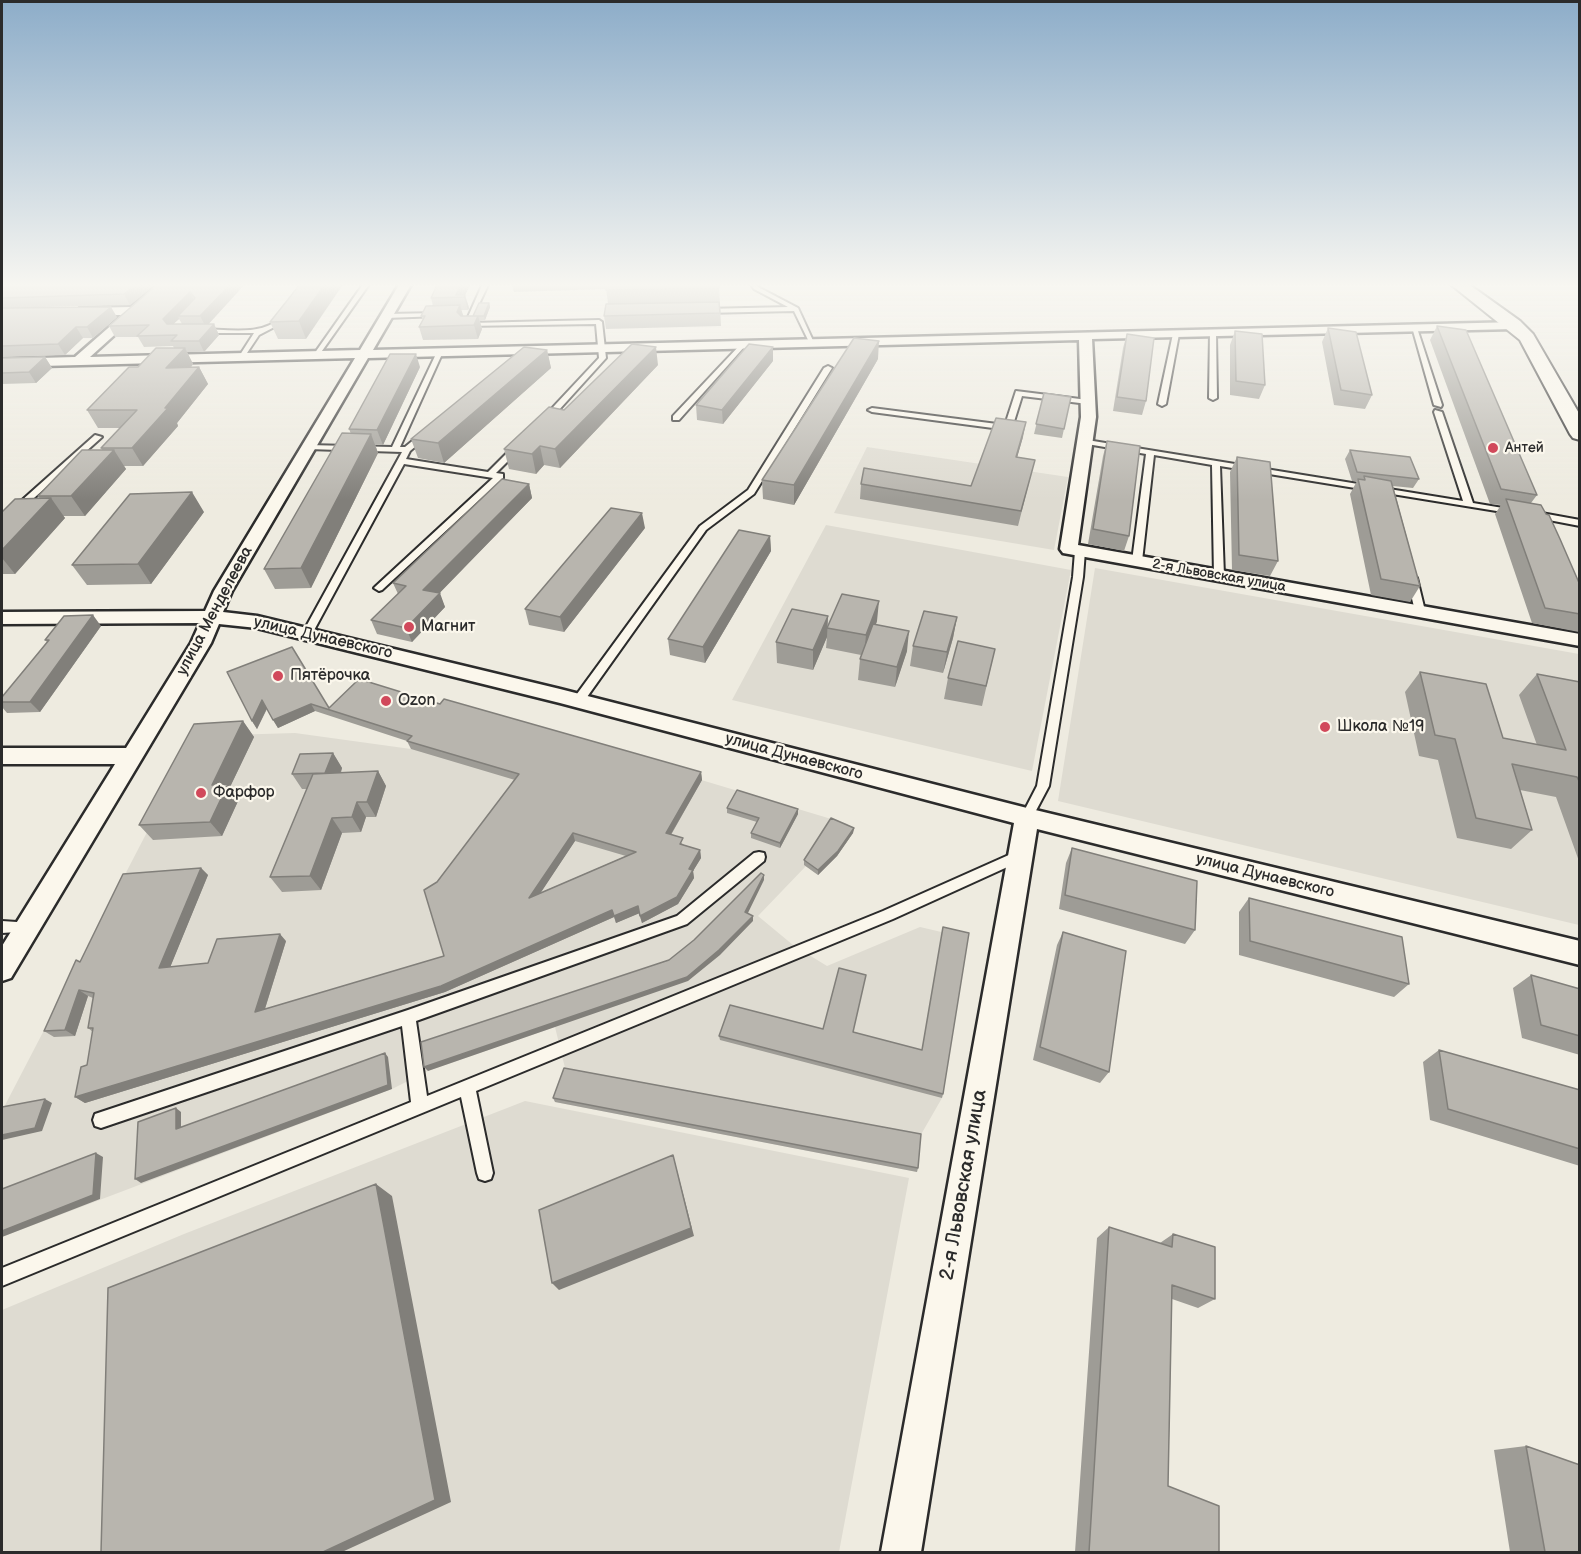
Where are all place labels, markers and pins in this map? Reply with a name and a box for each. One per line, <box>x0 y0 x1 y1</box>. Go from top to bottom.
place label: Антей <box>1505 440 1544 456</box>
marker: Антей <box>1486 441 1500 455</box>
place label: Магнит <box>421 617 476 637</box>
marker: Магнит <box>402 620 416 634</box>
place label: Пятёрочка <box>290 666 370 686</box>
marker: Пятёрочка <box>271 669 285 683</box>
place label: Ozon <box>398 691 436 711</box>
marker: Ozon <box>379 694 393 708</box>
place label: Школа №19 <box>1337 717 1424 737</box>
marker: Школа №19 <box>1318 720 1332 734</box>
place label: Фарфор <box>213 783 275 803</box>
marker: Фарфор <box>194 786 208 800</box>

